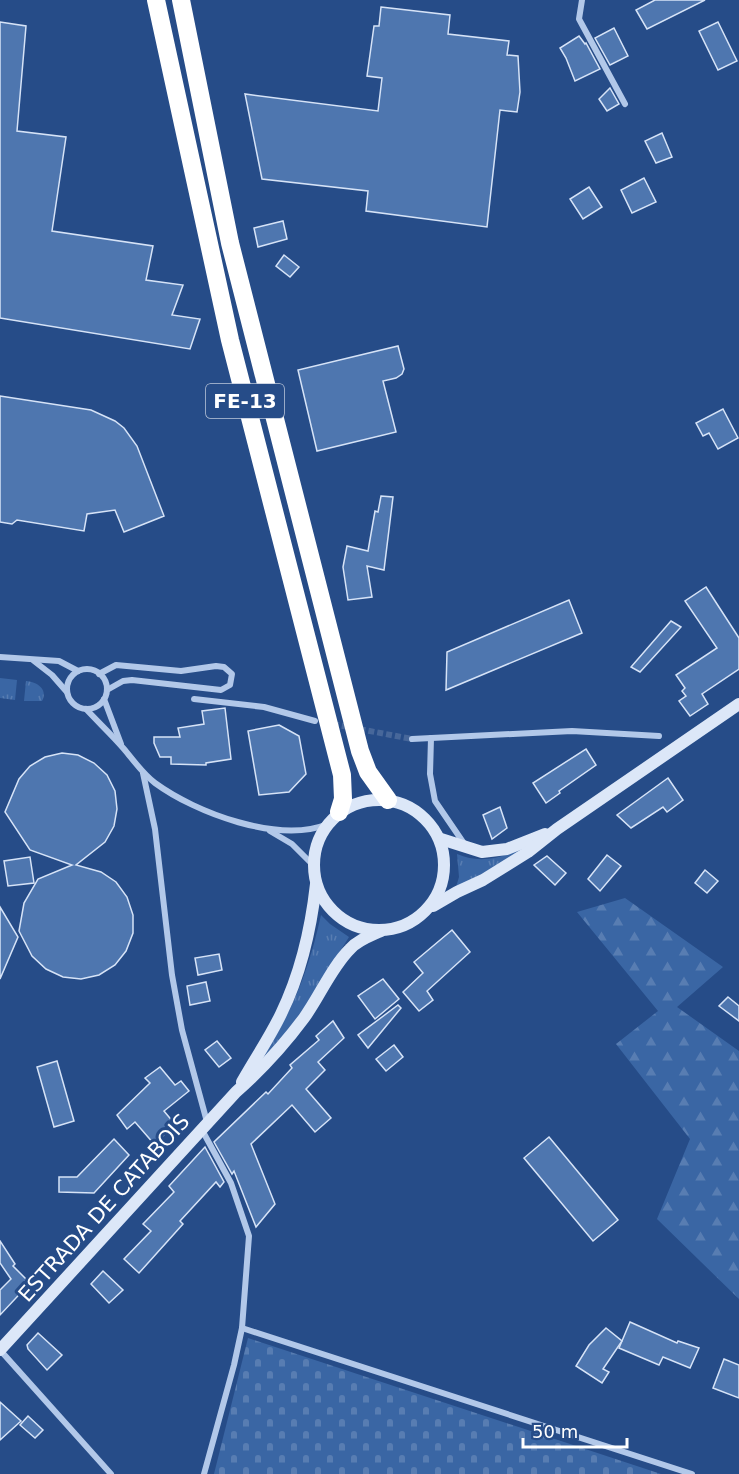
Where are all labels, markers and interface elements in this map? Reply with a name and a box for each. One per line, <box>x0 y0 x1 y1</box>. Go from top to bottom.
road number: FE-13 <box>206 384 284 418</box>
street label: ESTRADA DE CATABOIS <box>14 1109 194 1307</box>
scale bar <box>523 1411 626 1449</box>
text: 50 m <box>532 1421 578 1442</box>

